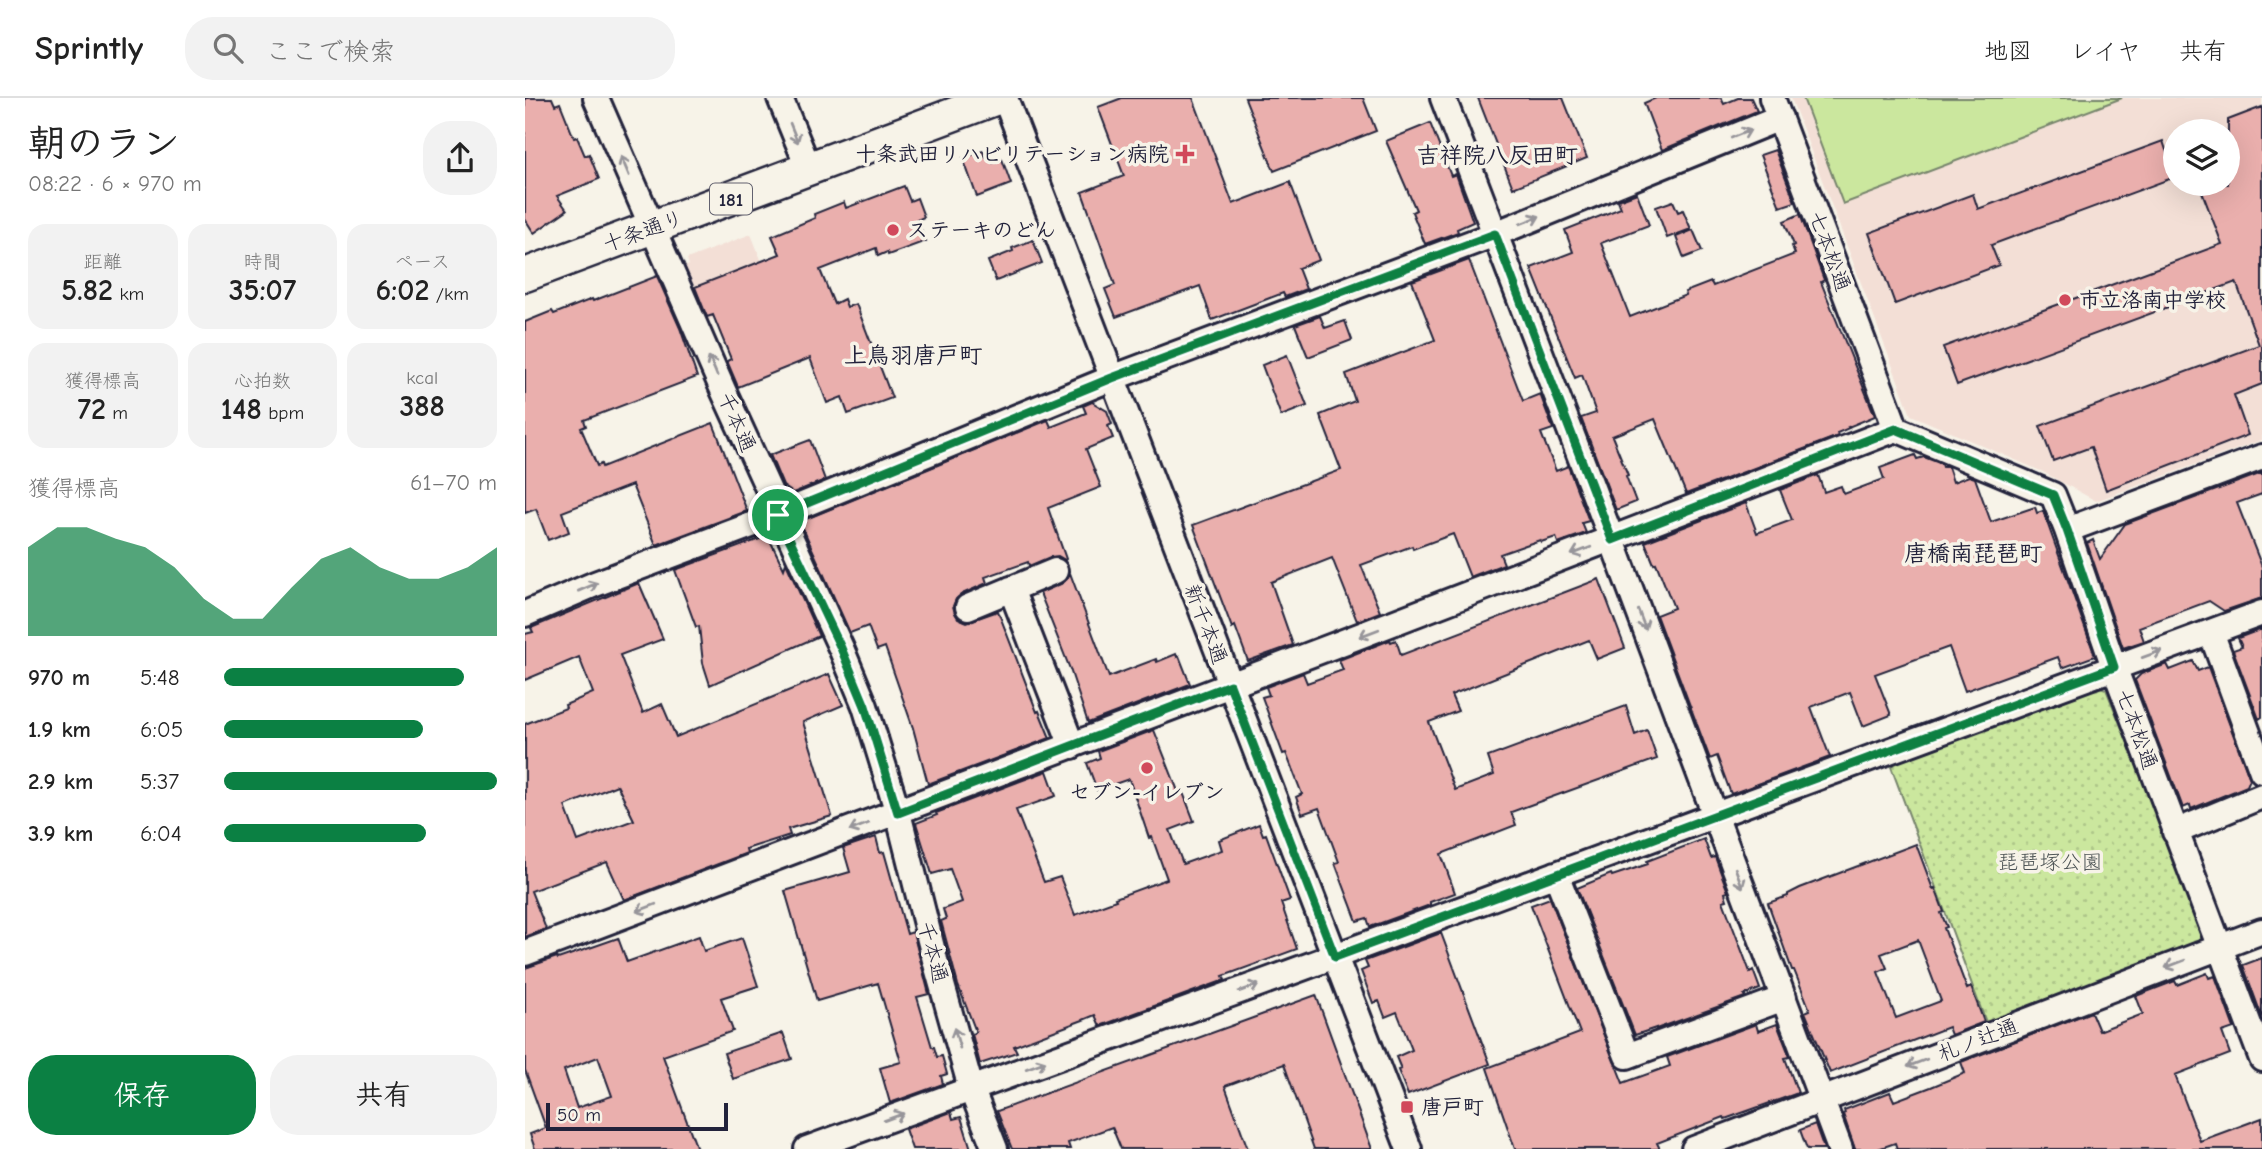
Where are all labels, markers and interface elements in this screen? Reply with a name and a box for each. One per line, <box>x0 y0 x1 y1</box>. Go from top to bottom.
search box <box>185 17 675 80</box>
text: Sprintly <box>35 29 143 67</box>
icon: search <box>209 29 247 67</box>
text: ここで検索 <box>265 37 395 67</box>
text: 地図 <box>1984 37 2032 65</box>
text: レイヤ <box>2070 37 2141 65</box>
text: 共有 <box>2179 37 2227 65</box>
map controls <box>2163 119 2240 196</box>
button: layers <box>2163 119 2240 196</box>
button: share <box>423 121 497 195</box>
text: 朝のラン <box>28 122 180 166</box>
one-way arrow <box>789 122 802 144</box>
one-way arrow <box>1729 127 1751 140</box>
place label: 十条武田リハビリテーション病院 <box>855 142 1169 166</box>
district label: 吉祥院八反田町 <box>1417 142 1578 169</box>
marker: 十条武田リハビリテーション病院 <box>1175 144 1195 164</box>
one-way arrow <box>618 155 631 177</box>
text: 08:22 · 6 × 970 m <box>28 170 202 197</box>
road number: 181 <box>710 184 752 214</box>
street label: 十条通り <box>599 205 687 257</box>
street label: 七本松通 <box>1804 207 1856 295</box>
one-way arrow <box>1519 213 1540 226</box>
place label: ステーキのどん <box>907 218 1056 242</box>
marker: ステーキのどん <box>885 222 901 238</box>
text: 距離 <box>84 251 122 273</box>
text: 時間 <box>243 251 282 273</box>
text: ペース <box>394 251 450 273</box>
text: 5.82 <box>61 273 113 308</box>
text: 35:07 <box>229 273 296 308</box>
text: 6:02 <box>375 273 429 308</box>
text: km <box>113 283 144 305</box>
text: /km <box>429 283 469 305</box>
place label: 市立洛南中学校 <box>2079 288 2226 312</box>
marker: 市立洛南中学校 <box>2057 292 2073 308</box>
district label: 上鳥羽唐戸町 <box>844 342 982 369</box>
one-way arrow <box>705 356 718 377</box>
text: kcal <box>406 367 438 389</box>
text: 獲得標高 <box>65 370 141 392</box>
text: 心拍数 <box>234 370 291 392</box>
street label: 千本通 <box>713 388 761 456</box>
text: 388 <box>399 389 445 424</box>
text: 72 <box>78 392 106 427</box>
text: 148 <box>221 392 262 427</box>
text: m <box>106 402 128 424</box>
text: bpm <box>262 402 304 424</box>
text: 61–70 m <box>410 469 497 496</box>
text: 獲得標高 <box>28 475 120 502</box>
pin <box>748 485 808 545</box>
icon: arrive <box>759 496 797 534</box>
district label: 唐橋南琵琶町 <box>1904 540 2042 567</box>
one-way arrow <box>1571 546 1593 559</box>
one-way arrow <box>576 580 598 593</box>
street label: 新千本通 <box>1180 580 1232 668</box>
one-way arrow <box>1636 608 1649 630</box>
one-way arrow <box>1358 627 1380 640</box>
one-way arrow <box>2141 646 2163 659</box>
text: 970 m <box>28 664 90 691</box>
text: 5:48 <box>140 664 180 691</box>
street label: 七本松通 <box>2111 685 2163 773</box>
text: 1.9 km <box>28 716 91 743</box>
text: 6:05 <box>140 716 183 743</box>
marker: セブン-イレブン <box>1139 760 1155 776</box>
text: 2.9 km <box>28 768 93 795</box>
text: 5:37 <box>140 768 179 795</box>
place label: セブン-イレブン <box>1069 780 1225 804</box>
text: 3.9 km <box>28 820 93 847</box>
text: 6:04 <box>140 820 182 847</box>
one-way arrow <box>848 822 870 835</box>
park label: 琵琶塚公園 <box>1998 850 2103 874</box>
one-way arrow <box>1734 867 1747 889</box>
one-way arrow <box>635 902 657 915</box>
street label: 千本通 <box>913 918 953 986</box>
one-way arrow <box>2165 959 2187 972</box>
one-way arrow <box>1238 980 1260 993</box>
street label: 札ノ辻通 <box>1934 1014 2022 1066</box>
one-way arrow <box>950 1027 963 1050</box>
button: 保存 <box>28 1055 256 1135</box>
button: 共有 <box>270 1055 497 1135</box>
one-way arrow <box>1024 1058 1046 1070</box>
one-way arrow <box>1907 1058 1929 1070</box>
place label: 唐戸町 <box>1421 1095 1484 1119</box>
marker: 唐戸町 <box>1399 1099 1415 1115</box>
scale bar <box>546 1100 728 1132</box>
text: 50 m <box>557 1104 601 1126</box>
one-way arrow <box>883 1110 905 1122</box>

